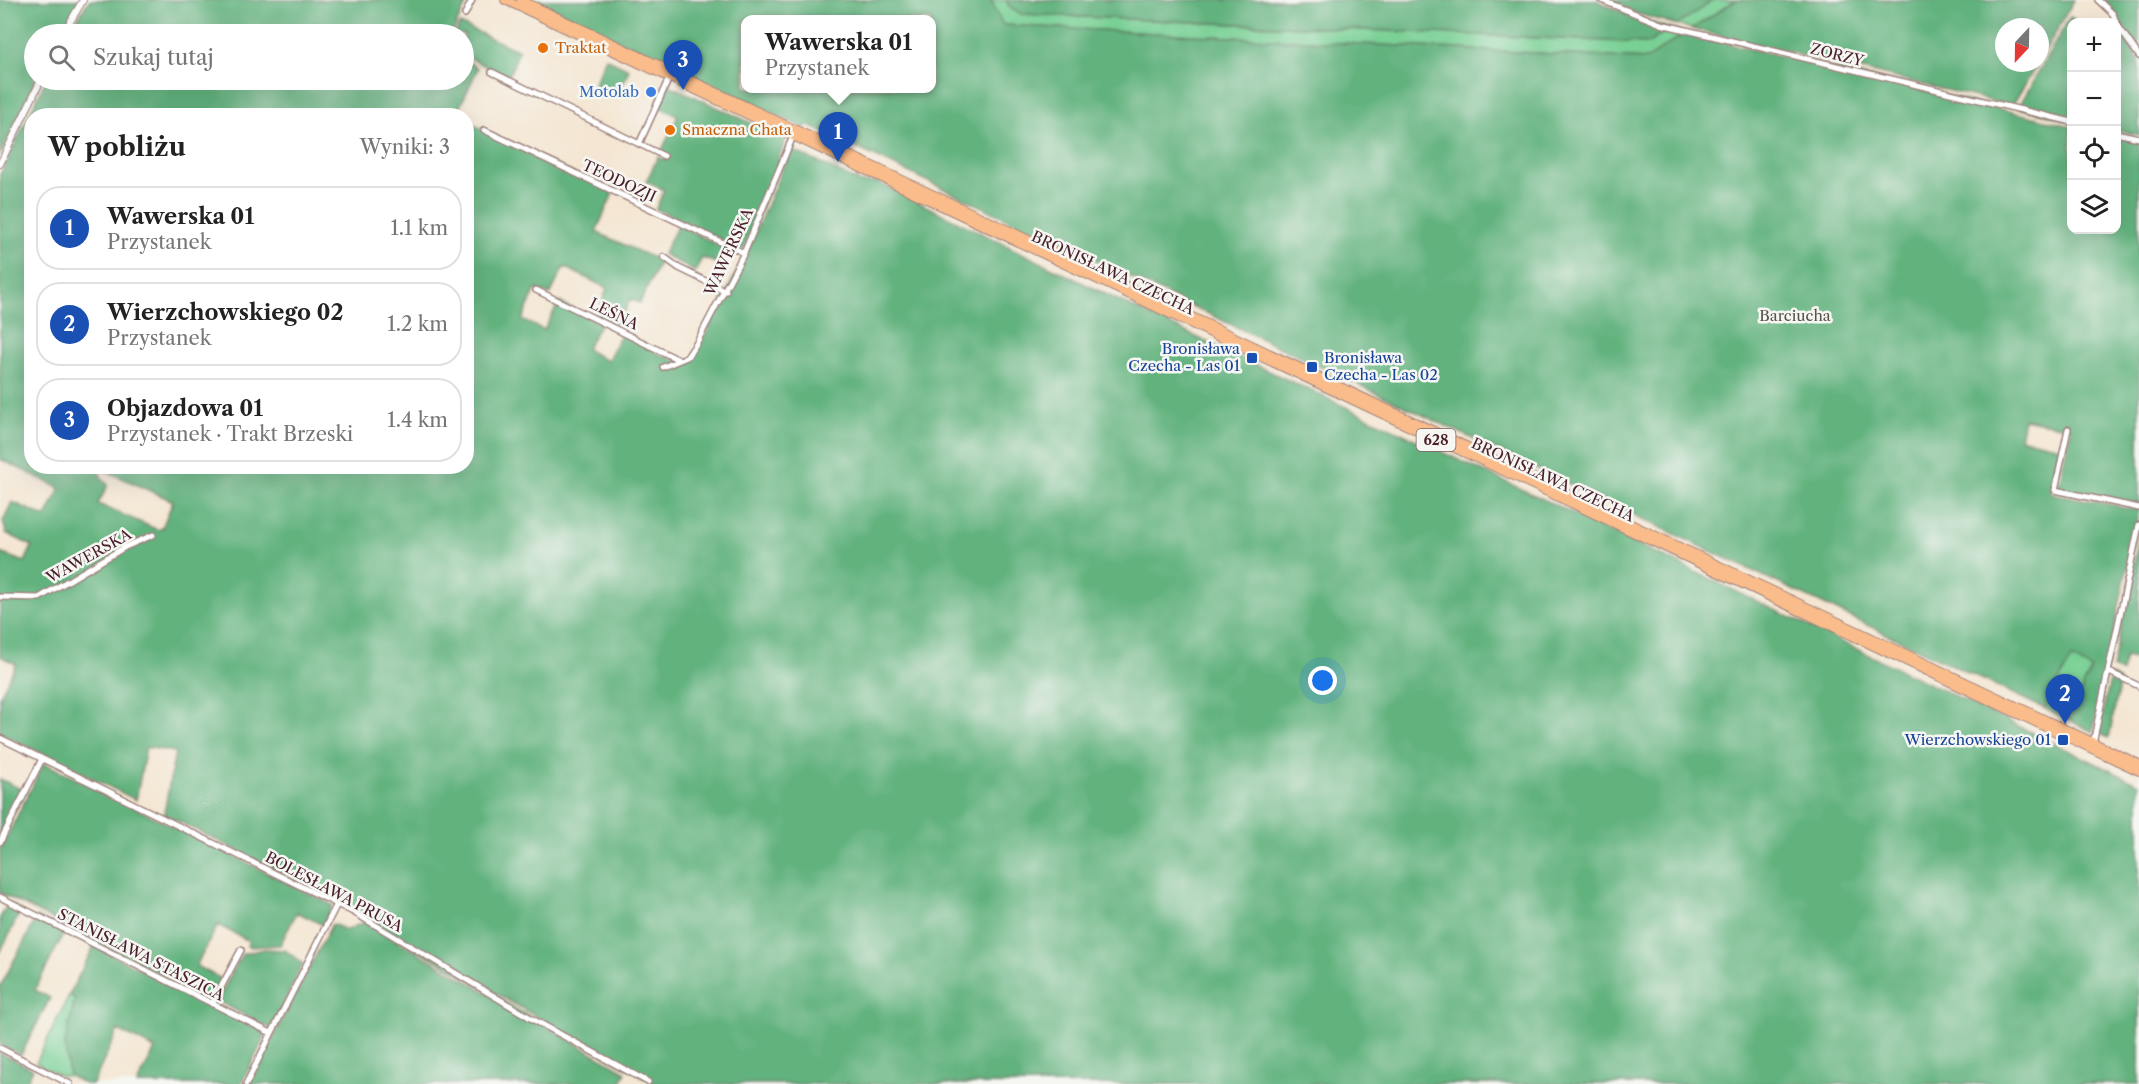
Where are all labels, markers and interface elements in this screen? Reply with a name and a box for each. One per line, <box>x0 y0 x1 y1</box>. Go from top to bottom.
popup <box>741 15 936 93</box>
north arrow <box>1995 18 2049 72</box>
map controls <box>2067 18 2121 234</box>
button: + <box>2067 18 2121 72</box>
search box <box>24 24 474 90</box>
text: Wawerska 01 <box>765 29 912 56</box>
place label: Traktat <box>555 38 607 57</box>
street label: ZORZY <box>1809 39 1866 70</box>
pin: 3 <box>664 40 702 90</box>
icon: search <box>45 41 78 74</box>
marker: Traktat <box>536 41 550 55</box>
text: Szukaj tutaj <box>93 44 214 71</box>
text: Przystanek <box>765 56 869 80</box>
button: − <box>2067 72 2121 126</box>
place label: Motolab <box>579 82 639 101</box>
marker: Motolab <box>644 85 658 99</box>
pin: 1 <box>818 112 858 162</box>
place label: Smaczna Chata <box>682 120 792 139</box>
marker: Smaczna Chata <box>663 123 677 137</box>
button: locate <box>2067 126 2121 180</box>
text: W pobliżu <box>48 131 186 163</box>
text: Wyniki: 3 <box>360 135 450 159</box>
street label: TEODOZJI <box>579 155 659 206</box>
button: layers <box>2067 180 2121 234</box>
text: Wawerska 01 <box>107 203 254 230</box>
street label: WAWERSKA <box>700 204 758 300</box>
text: 1 <box>65 216 74 240</box>
text: 1.1 km <box>390 216 448 240</box>
street label: BRONISŁAWA CZECHA <box>1029 226 1199 319</box>
text: Przystanek <box>107 230 211 254</box>
street label: LEŚNA <box>586 293 643 334</box>
text: Wierzchowskiego 02 <box>107 299 344 326</box>
park label: Barciucha <box>1759 306 1831 325</box>
text: 2 <box>64 312 75 336</box>
text: 1.2 km <box>387 312 448 336</box>
text: Przystanek <box>107 326 211 350</box>
place label: Bronisława Czecha - Las 01 <box>1128 339 1241 375</box>
place label: Bronisława Czecha - Las 02 <box>1324 348 1438 384</box>
marker: Bronisława Czecha - Las 01 <box>1245 351 1259 365</box>
marker: Bronisława Czecha - Las 02 <box>1305 360 1319 374</box>
text: Objazdowa 01 <box>107 395 263 422</box>
text: 3 <box>64 408 75 432</box>
text: 1.4 km <box>387 408 448 432</box>
text: Przystanek · Trakt Brzeski <box>107 422 353 446</box>
road number: 628 <box>1416 429 1456 451</box>
street label: BRONISŁAWA CZECHA <box>1469 433 1639 526</box>
street label: WAWERSKA <box>42 524 136 587</box>
your location <box>1308 666 1337 695</box>
pin: 2 <box>2046 674 2084 724</box>
place label: Wierzchowskiego 01 <box>1903 730 2052 749</box>
marker: Wierzchowskiego 01 <box>2056 733 2070 747</box>
street label: BOLESŁAWA PRUSA <box>262 847 407 936</box>
street label: STANISŁAWA STASZICA <box>55 904 228 1005</box>

